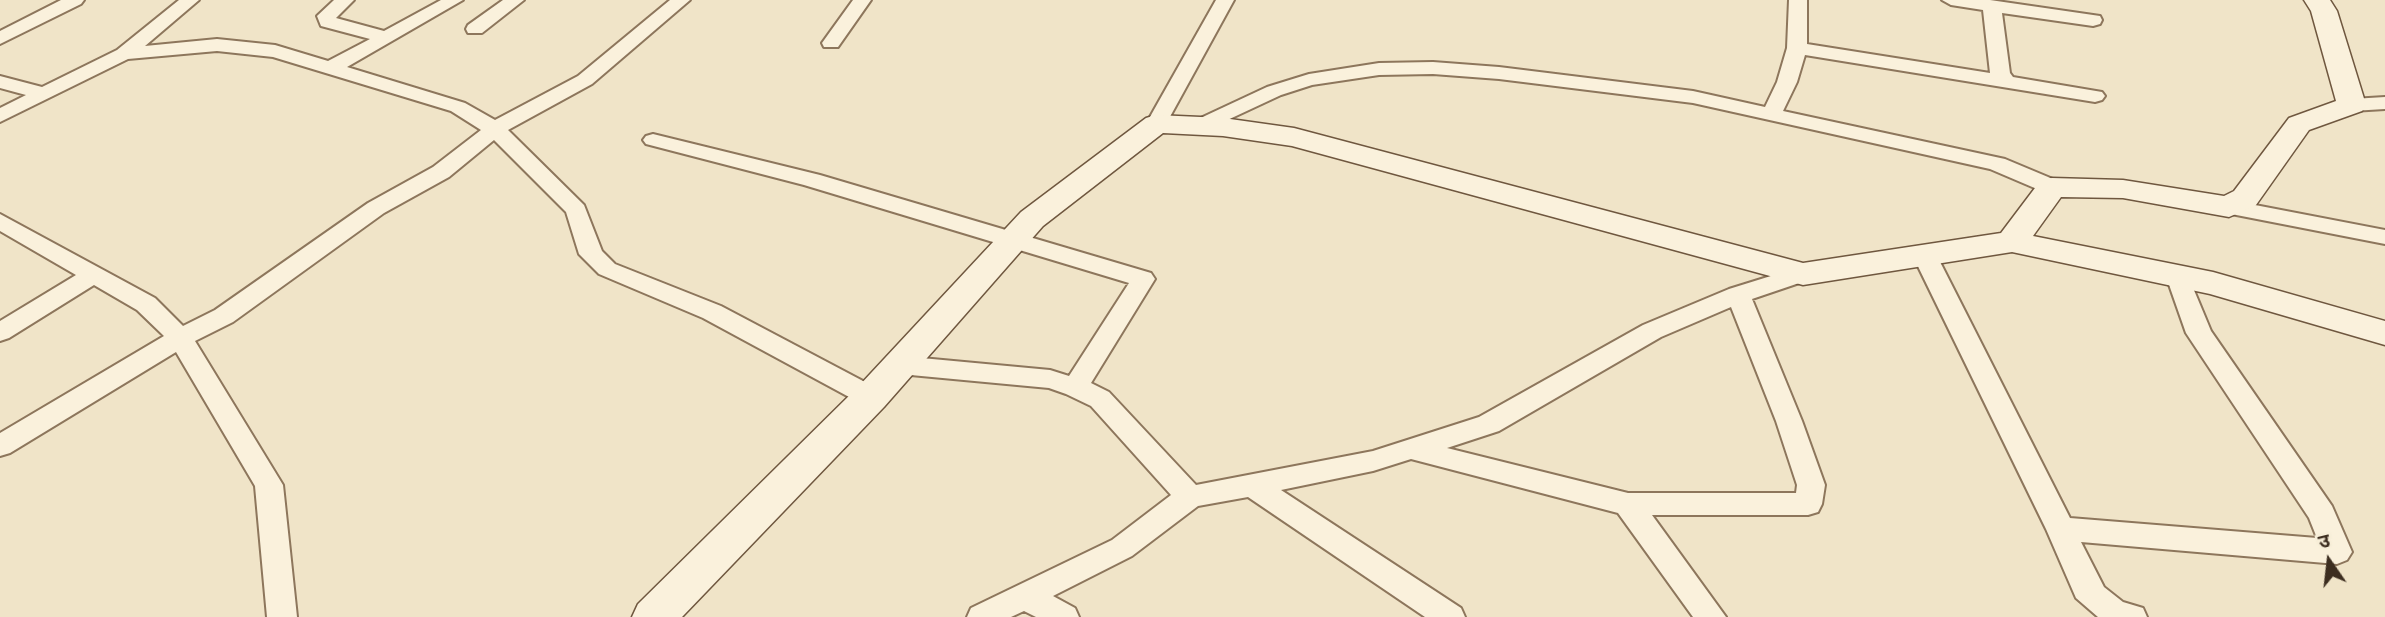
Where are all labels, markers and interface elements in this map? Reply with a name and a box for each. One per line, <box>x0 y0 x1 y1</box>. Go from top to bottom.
north arrow <box>2294 526 2364 596</box>
text: उ <box>2316 528 2332 554</box>

